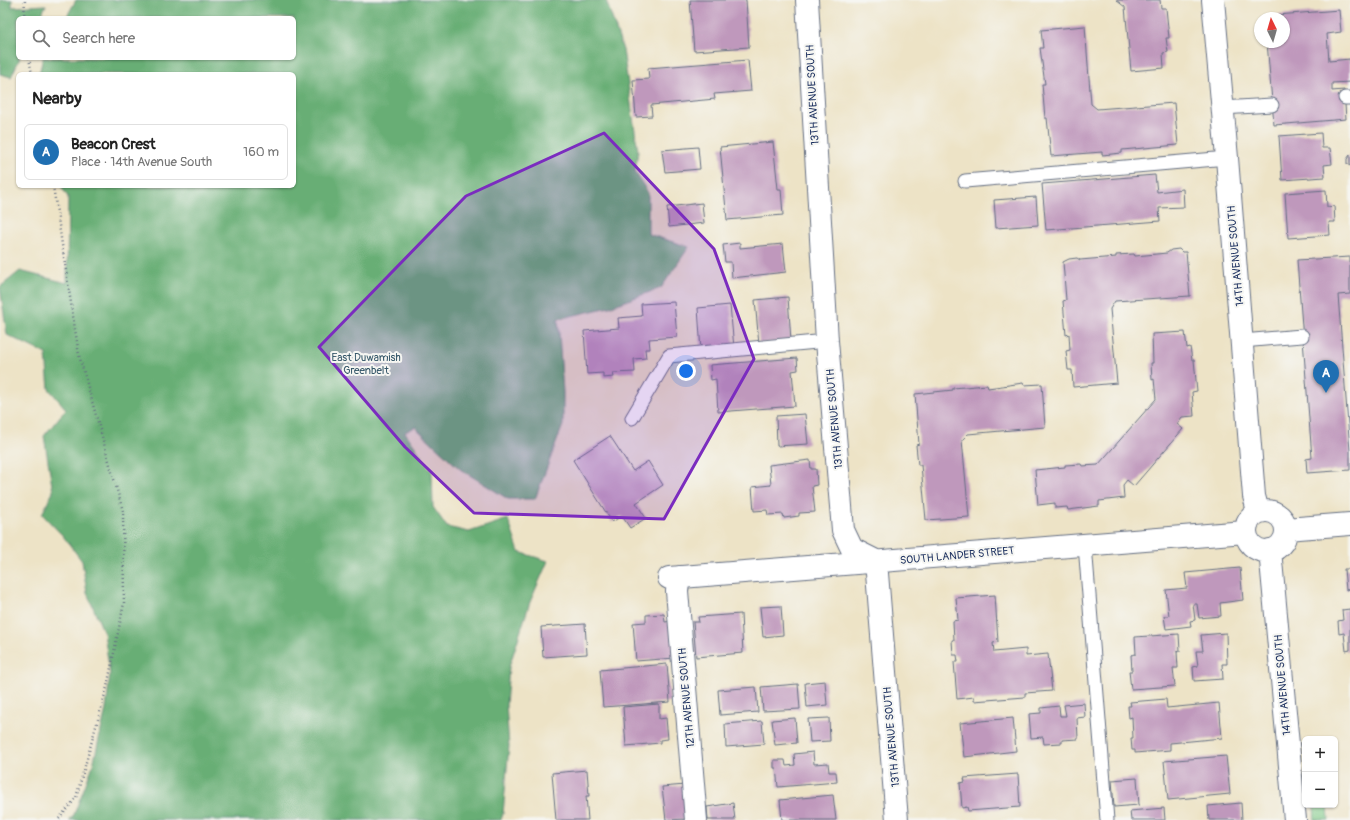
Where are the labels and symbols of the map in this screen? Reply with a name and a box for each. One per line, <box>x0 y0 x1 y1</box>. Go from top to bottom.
north arrow <box>1254 12 1290 48</box>
street label: 13TH AVENUE SOUTH <box>803 44 822 146</box>
street label: 14TH AVENUE SOUTH <box>1225 205 1246 307</box>
park label: East Duwamish Greenbelt <box>331 351 401 377</box>
pin: A <box>1313 360 1339 393</box>
your location <box>676 361 696 381</box>
street label: 13TH AVENUE SOUTH <box>824 368 845 470</box>
street label: SOUTH LANDER STREET <box>899 544 1015 567</box>
street label: 14TH AVENUE SOUTH <box>1272 634 1293 736</box>
street label: 12TH AVENUE SOUTH <box>676 647 697 749</box>
street label: 13TH AVENUE SOUTH <box>881 686 902 788</box>

